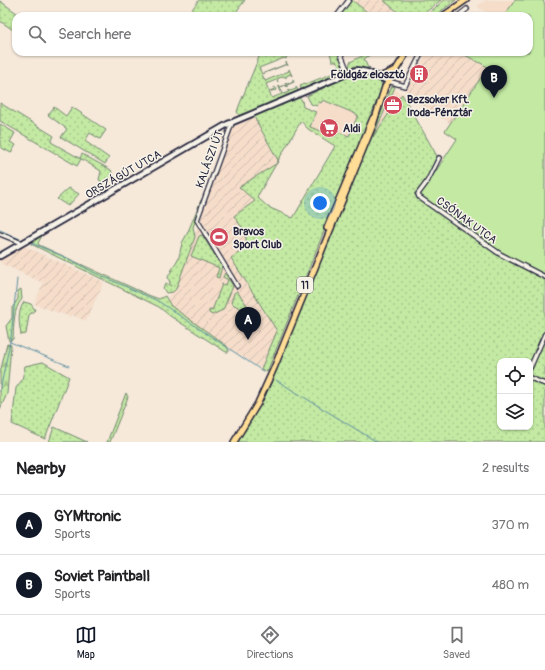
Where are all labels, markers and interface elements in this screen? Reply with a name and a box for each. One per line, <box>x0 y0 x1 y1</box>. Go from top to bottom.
search box <box>12 12 533 56</box>
icon: search <box>26 23 48 45</box>
text: Search here <box>58 25 131 44</box>
building icon: Földgáz elosztó <box>408 63 430 85</box>
pin: B <box>481 65 507 98</box>
place label: Földgáz elosztó <box>331 68 405 81</box>
place label: Bezsoker Kft. Iroda-Pénztár <box>407 93 473 119</box>
office icon: Bezsoker Kft. Iroda-Pénztár <box>382 94 404 116</box>
supermarket icon: Aldi <box>318 117 340 139</box>
place label: Aldi <box>343 122 360 135</box>
street label: KALÁSZI ÚT <box>193 129 226 190</box>
street label: ORSZÁGÚT UTCA <box>83 148 163 201</box>
your location <box>310 193 330 213</box>
street label: CSÓNAK UTCA <box>434 193 500 247</box>
place label: Bravos Sport Club <box>233 225 282 251</box>
sports icon: Bravos Sport Club <box>208 226 230 248</box>
road number: 11 <box>297 277 313 293</box>
pin: A <box>235 307 261 340</box>
map controls <box>497 358 533 430</box>
button: locate <box>497 358 533 394</box>
button: layers <box>497 394 533 430</box>
text: Nearby <box>16 458 65 479</box>
text: 2 results <box>482 460 529 476</box>
text: GYMtronic <box>54 507 121 526</box>
text: A <box>25 517 33 533</box>
text: 370 m <box>492 517 529 533</box>
text: Sports <box>54 526 90 542</box>
text: Soviet Paintball <box>54 567 150 586</box>
text: B <box>25 577 33 593</box>
text: 480 m <box>492 577 529 593</box>
text: Sports <box>54 586 90 602</box>
tab: Map <box>75 624 97 661</box>
tab: Directions <box>247 624 293 661</box>
tab: Saved <box>443 624 470 661</box>

